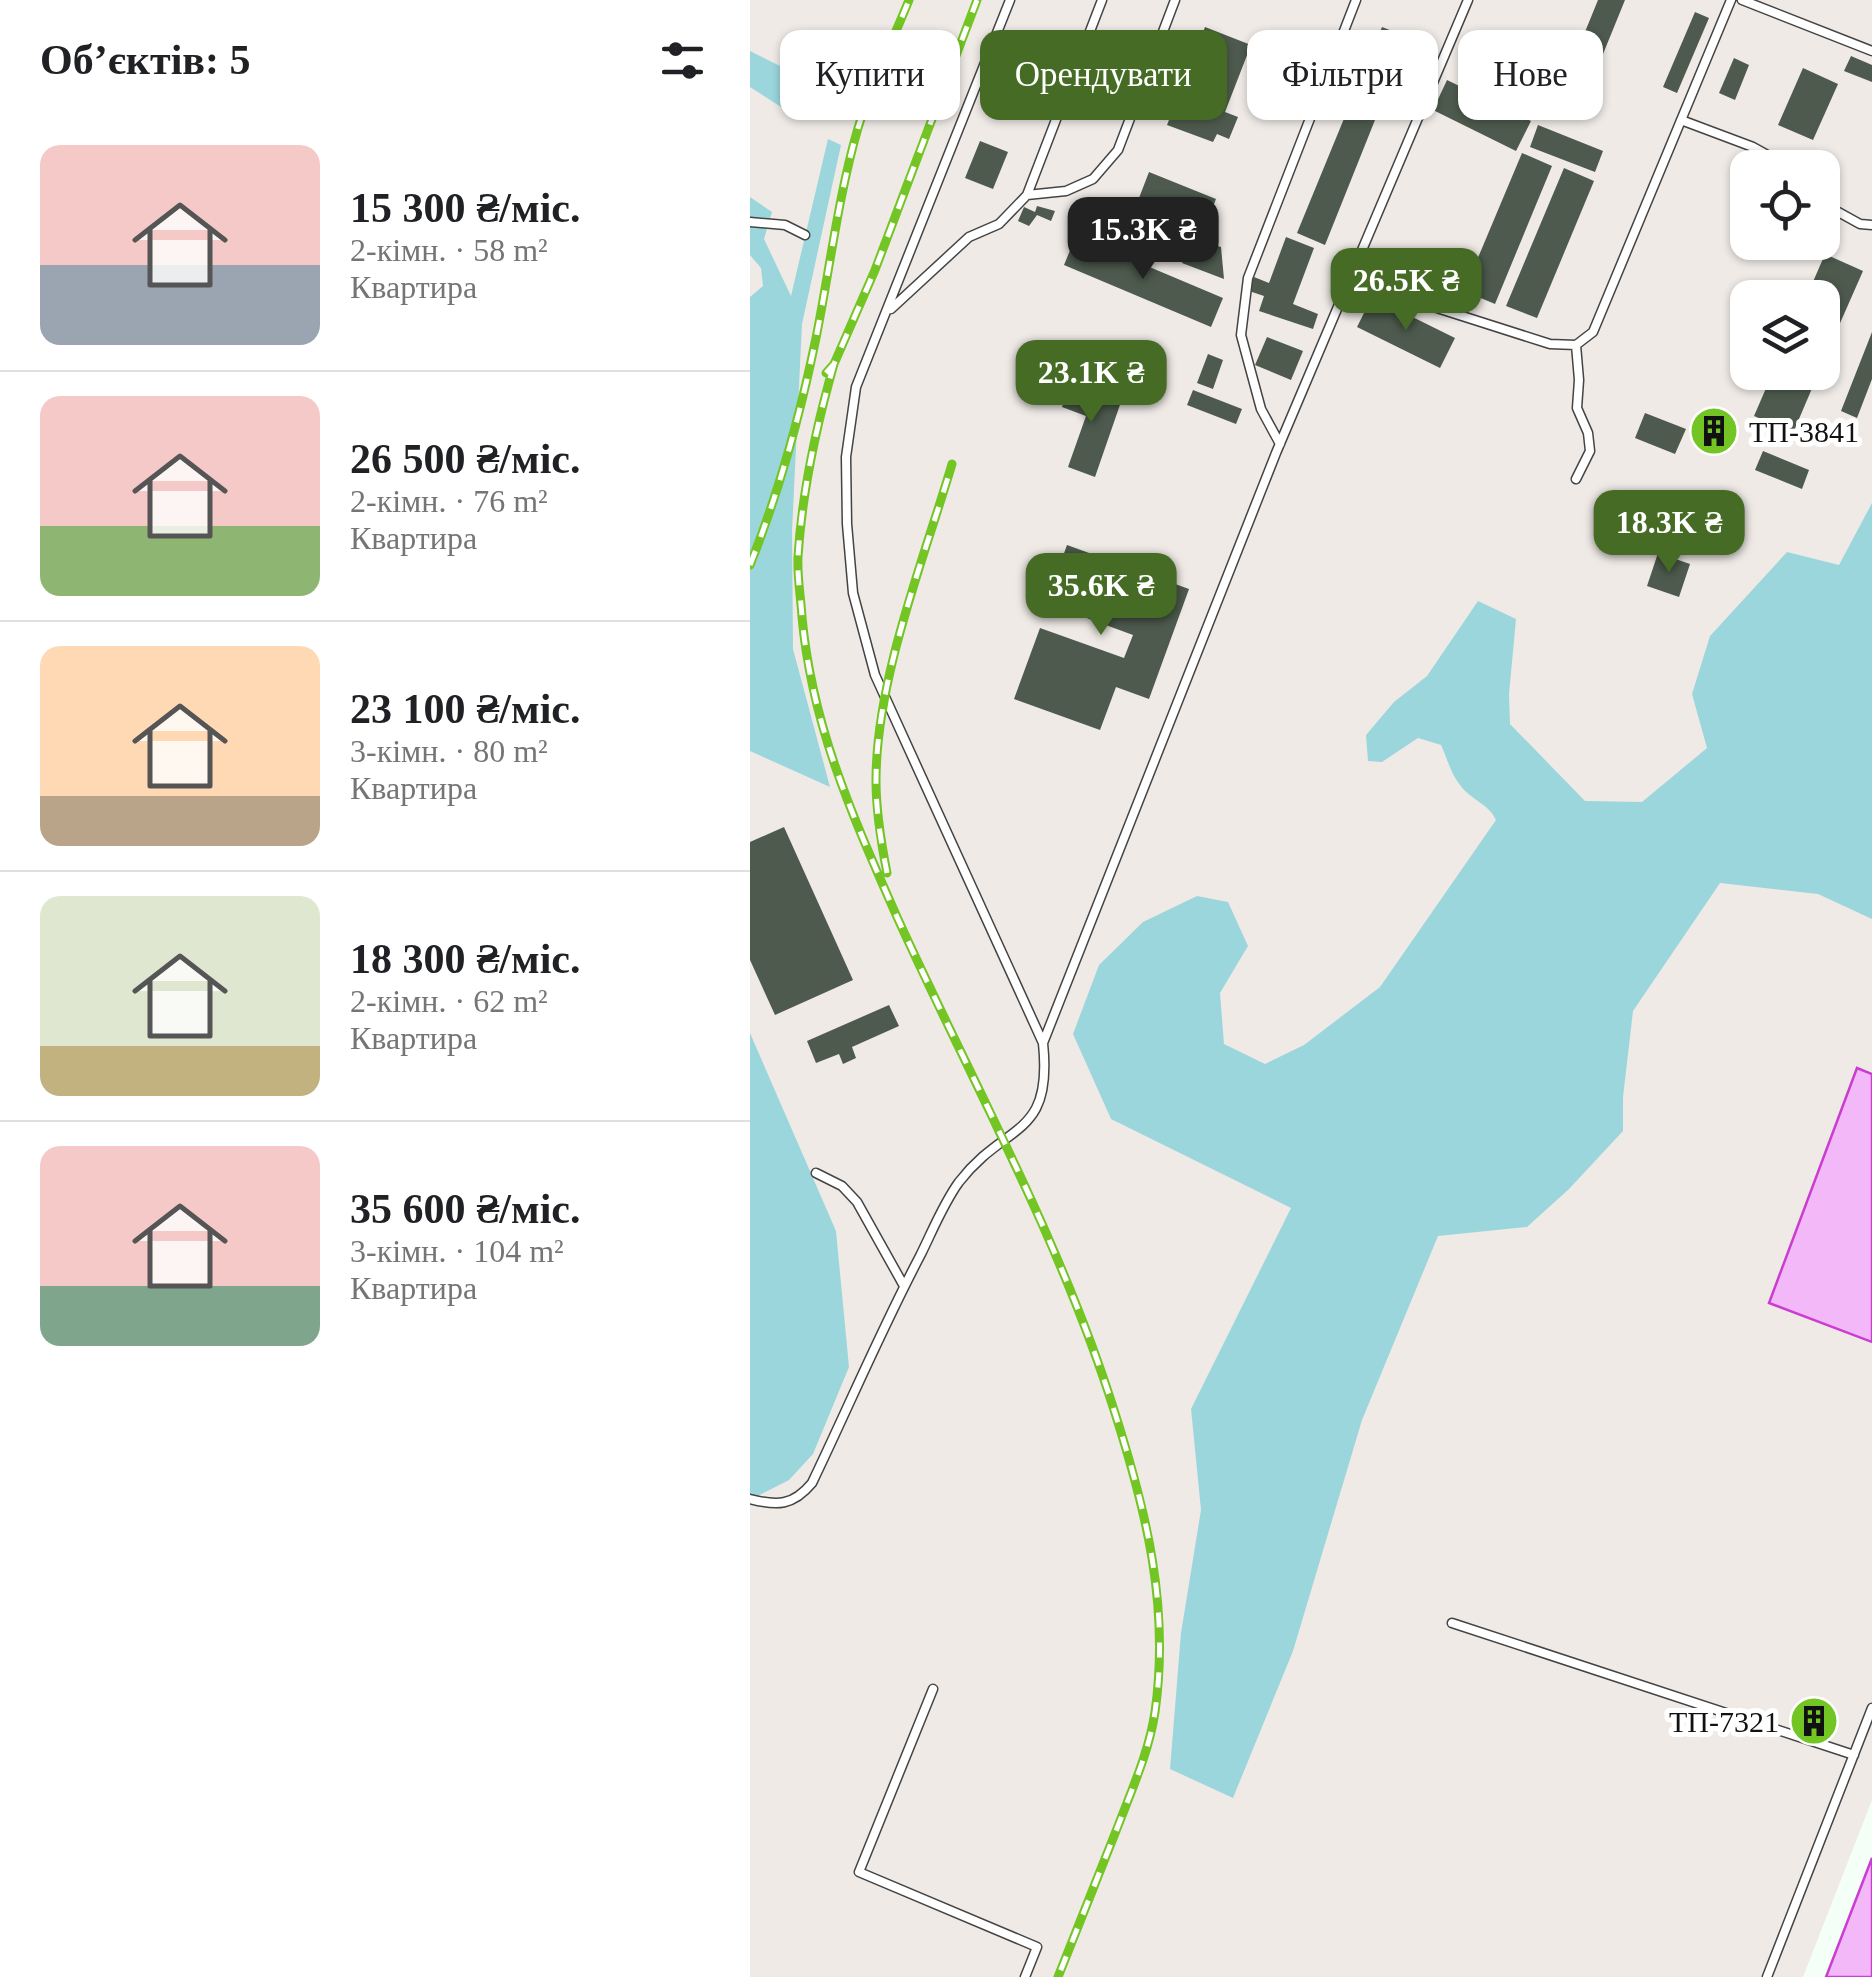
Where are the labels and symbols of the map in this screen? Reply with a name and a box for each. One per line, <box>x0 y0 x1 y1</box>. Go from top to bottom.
pin: 15.3K ₴ <box>1051 197 1235 282</box>
pin: 26.5K ₴ <box>1314 248 1498 333</box>
pin: 23.1K ₴ <box>999 340 1183 425</box>
building icon: ТП-3841 <box>1688 405 1740 457</box>
place label: ТП-3841 <box>1749 415 1859 448</box>
pin: 18.3K ₴ <box>1577 490 1761 575</box>
pin: 35.6K ₴ <box>1009 553 1193 638</box>
building icon: ТП-7321 <box>1788 1695 1840 1747</box>
place label: ТП-7321 <box>1669 1705 1779 1738</box>

